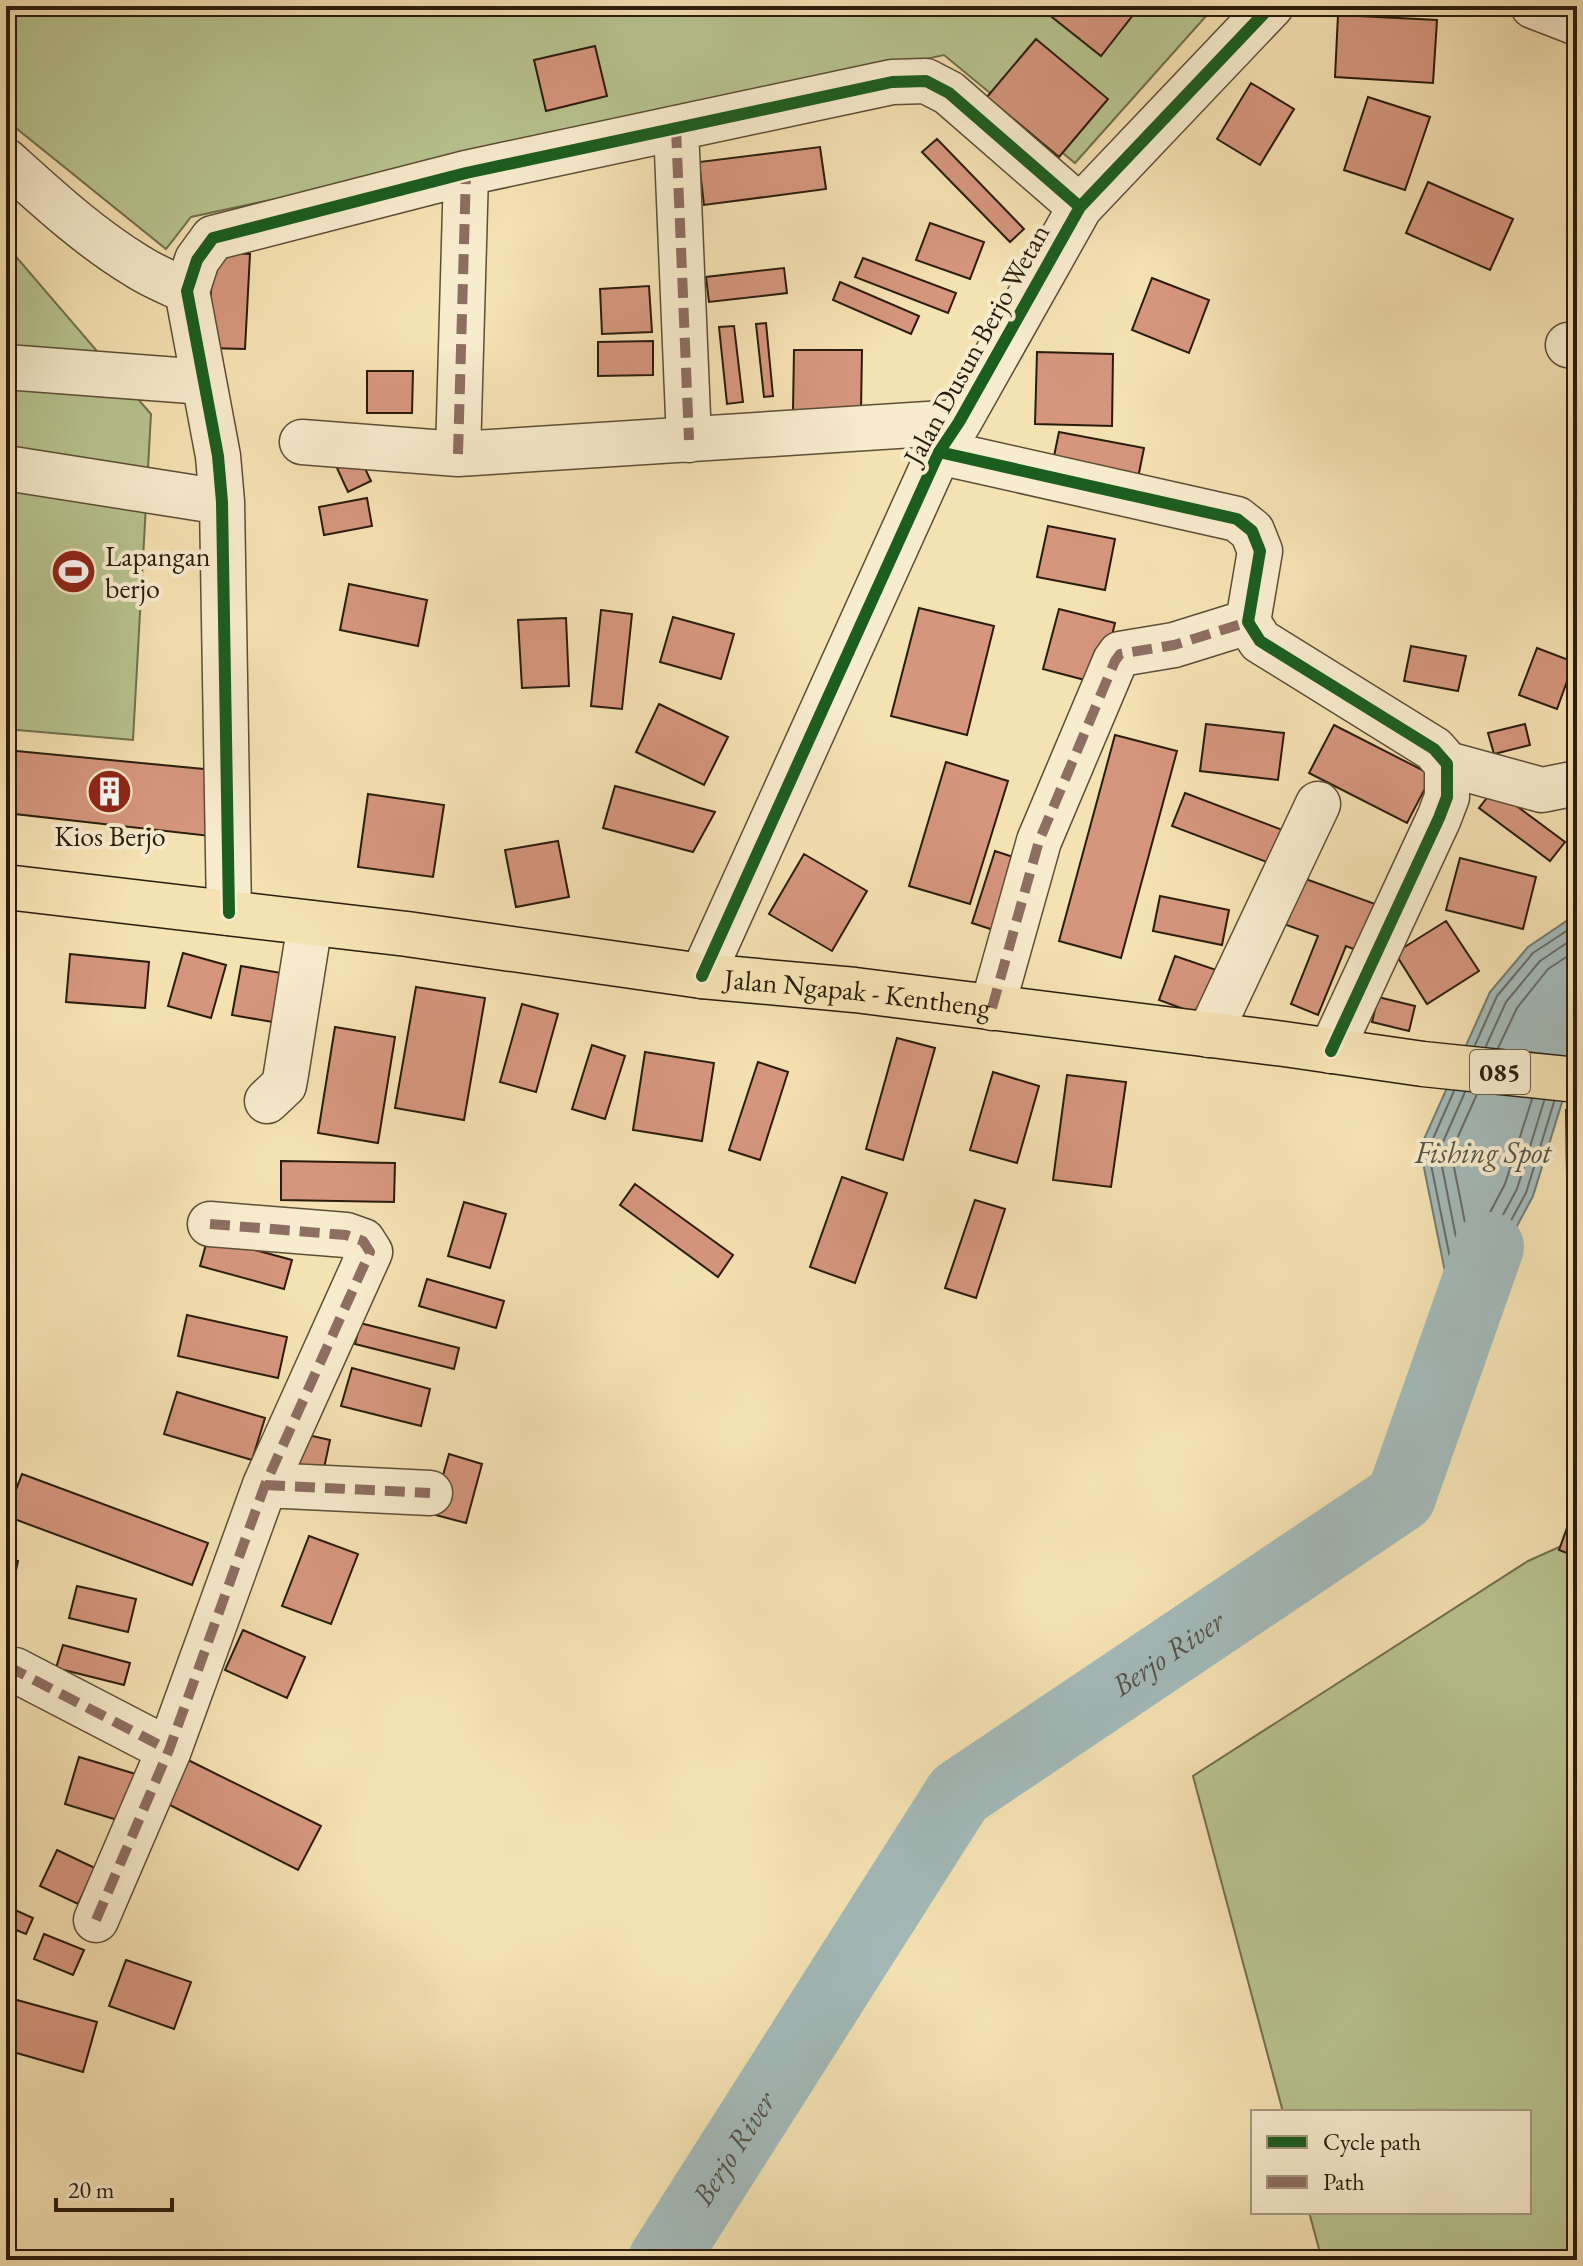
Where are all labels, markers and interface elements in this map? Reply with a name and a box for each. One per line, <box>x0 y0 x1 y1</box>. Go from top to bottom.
street label: Jalan Dusun Berjo Wetan <box>894 217 1057 473</box>
place label: Lapangan berjo <box>105 538 211 606</box>
sports icon: Lapangan berjo <box>50 548 98 596</box>
building icon: Kios Berjo <box>86 767 134 815</box>
place label: Kios Berjo <box>54 818 166 854</box>
street label: Jalan Ngapak - Kentheng <box>721 960 994 1025</box>
road number: 085 <box>1470 1050 1530 1094</box>
water label: Fishing Spot <box>1414 1133 1553 1172</box>
water label: Berjo River <box>1103 1600 1233 1705</box>
water label: Berjo River <box>682 2083 785 2213</box>
legend <box>1251 2110 1531 2214</box>
text: Cycle path <box>1323 2126 1421 2157</box>
scale bar <box>56 2162 172 2212</box>
text: Path <box>1323 2166 1365 2197</box>
text: 20 m <box>68 2174 115 2205</box>

